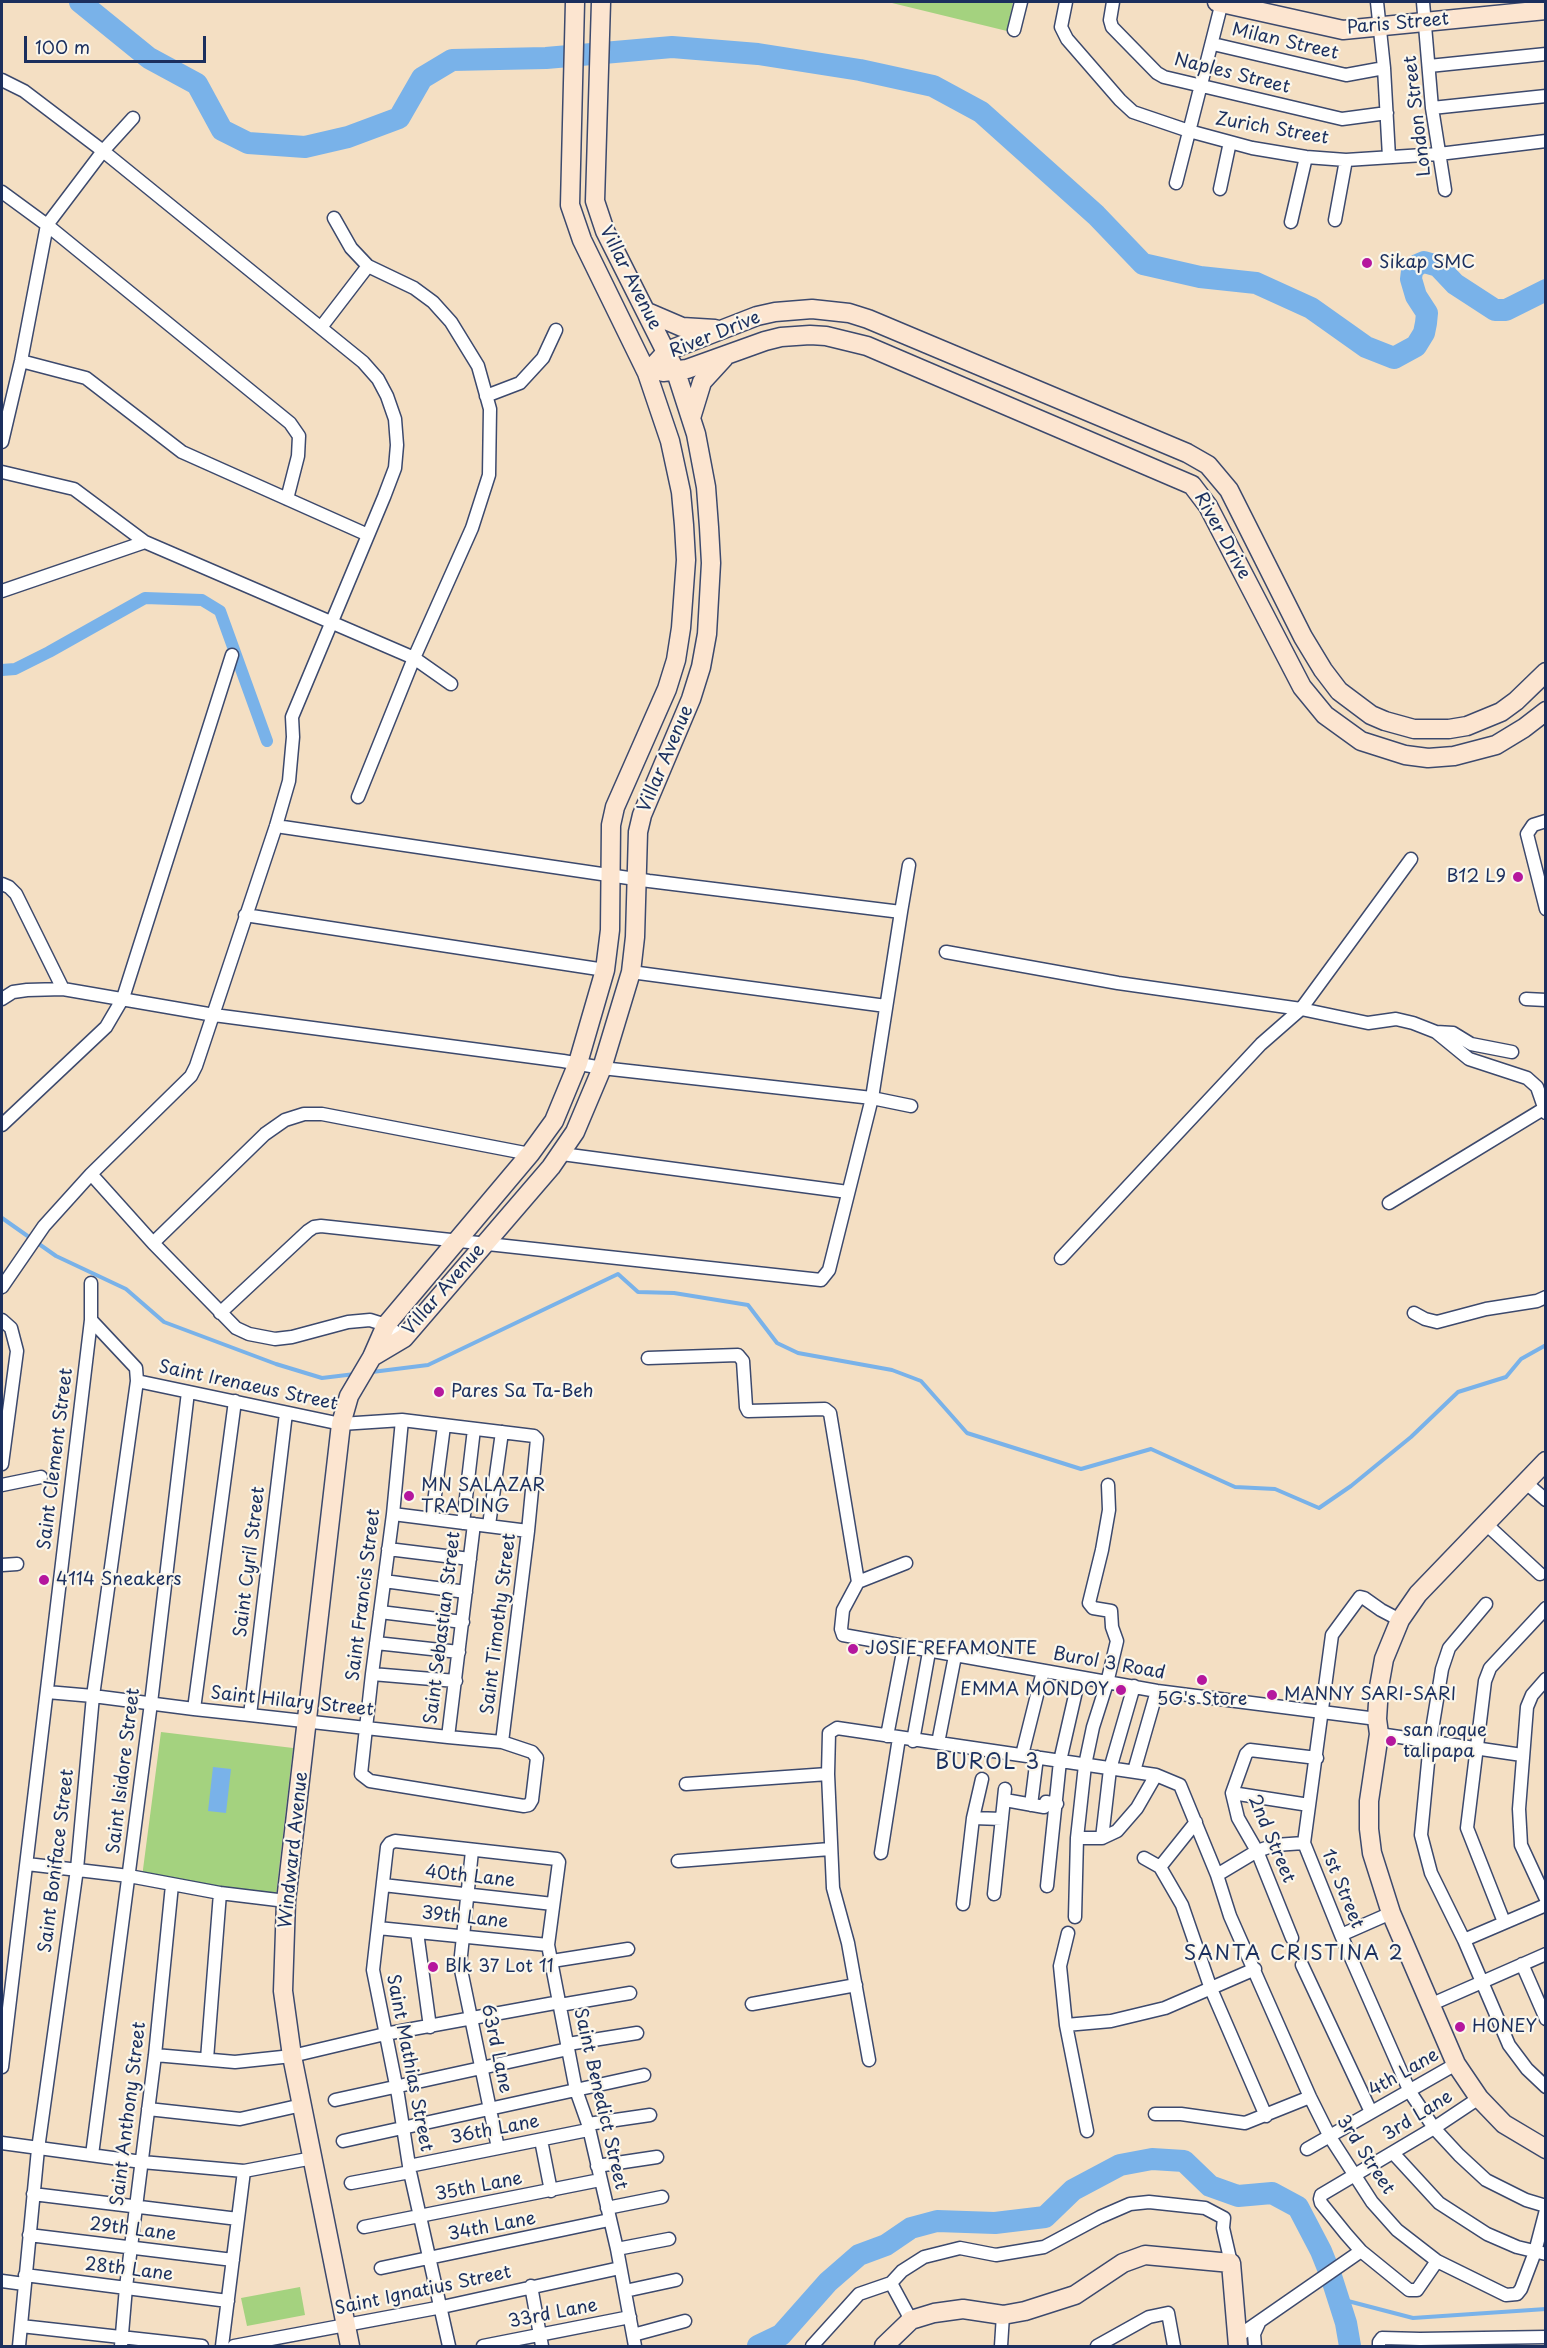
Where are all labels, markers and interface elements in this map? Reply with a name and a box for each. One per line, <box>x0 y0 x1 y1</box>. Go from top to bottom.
street label: Paris Street <box>1346 9 1450 39</box>
street label: Milan Street <box>1230 19 1340 65</box>
scale bar <box>27 24 208 62</box>
text: 100 m <box>35 33 90 60</box>
street label: Naples Street <box>1172 49 1292 99</box>
street label: London Street <box>1400 54 1436 178</box>
street label: Zurich Street <box>1214 108 1330 150</box>
street label: Villar Avenue <box>595 222 665 334</box>
place label: Sikap SMC <box>1379 252 1475 274</box>
marker: Sikap SMC <box>1360 256 1374 270</box>
street label: River Drive <box>666 307 764 363</box>
street label: River Drive <box>1189 489 1255 583</box>
street label: Villar Avenue <box>634 702 698 816</box>
place label: B12 L9 <box>1446 866 1506 888</box>
marker: B12 L9 <box>1511 870 1525 884</box>
street label: Villar Avenue <box>399 1240 489 1340</box>
street label: Saint Irenaeus Street <box>156 1356 340 1416</box>
street label: Saint Clement Street <box>34 1367 78 1551</box>
place label: Pares Sa Ta-Beh <box>451 1381 594 1403</box>
marker: Pares Sa Ta-Beh <box>432 1385 446 1399</box>
place label: MN SALAZAR TRADING <box>421 1475 545 1518</box>
street label: Saint Cyril Street <box>230 1485 270 1639</box>
marker: MN SALAZAR TRADING <box>402 1489 416 1503</box>
street label: Saint Francis Street <box>343 1507 385 1683</box>
street label: Saint Sebastian Street <box>420 1530 466 1726</box>
street label: Saint Timothy Street <box>477 1532 521 1716</box>
place label: 4114 Sneakers <box>56 1569 181 1591</box>
marker: 4114 Sneakers <box>37 1573 51 1587</box>
place label: JOSIE REFAMONTE <box>865 1638 1037 1660</box>
marker: JOSIE REFAMONTE <box>846 1642 860 1656</box>
street label: Burol 3 Road <box>1051 1644 1167 1684</box>
marker: 5G's Store <box>1195 1673 1209 1687</box>
place label: EMMA MONDOY <box>960 1679 1109 1701</box>
street label: Saint Hilary Street <box>209 1683 375 1721</box>
marker: EMMA MONDOY <box>1114 1683 1128 1697</box>
place label: MANNY SARI-SARI <box>1284 1684 1456 1706</box>
street label: Saint Isidore Street <box>103 1687 145 1855</box>
marker: MANNY SARI-SARI <box>1265 1688 1279 1702</box>
place label: 5G's Store <box>1157 1689 1247 1711</box>
place label: san roque talipapa <box>1403 1720 1487 1762</box>
marker: san roque talipapa <box>1384 1734 1398 1748</box>
district label: BUROL 3 <box>935 1750 1041 1776</box>
street label: Saint Boniface Street <box>35 1768 79 1954</box>
street label: Windward Avenue <box>275 1771 313 1929</box>
street label: 2nd Street <box>1243 1792 1299 1886</box>
street label: 1st Street <box>1316 1846 1368 1932</box>
street label: 40th Lane <box>424 1862 516 1892</box>
street label: 39th Lane <box>420 1903 510 1933</box>
district label: SANTA CRISTINA 2 <box>1184 1942 1404 1966</box>
place label: Blk 37 Lot 11 <box>445 1956 554 1978</box>
marker: Blk 37 Lot 11 <box>426 1960 440 1974</box>
street label: Saint Mathias Street <box>381 1973 437 2153</box>
street label: 63rd Lane <box>476 2003 516 2095</box>
street label: Saint Benedict Street <box>569 2006 631 2192</box>
place label: HONEY <box>1472 2016 1537 2038</box>
marker: HONEY <box>1453 2020 1467 2034</box>
street label: Saint Anthony Street <box>107 2021 151 2207</box>
street label: 4th Lane <box>1365 2044 1443 2102</box>
street label: 3rd Lane <box>1379 2086 1457 2146</box>
street label: 36th Lane <box>449 2111 541 2149</box>
street label: 3rd Street <box>1331 2111 1399 2199</box>
street label: 35th Lane <box>434 2168 524 2206</box>
street label: 34th Lane <box>446 2208 538 2246</box>
street label: 29th Lane <box>88 2214 178 2246</box>
street label: 28th Lane <box>84 2254 174 2286</box>
street label: Saint Ignatius Street <box>333 2262 513 2320</box>
street label: 33rd Lane <box>507 2295 599 2333</box>

